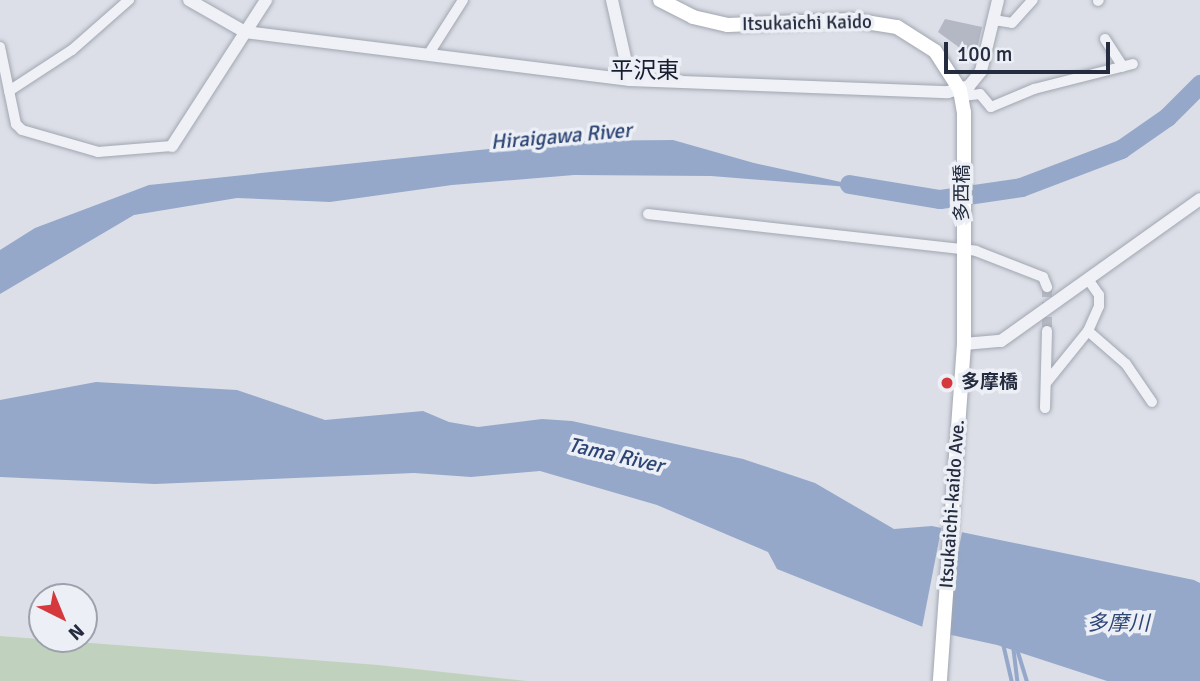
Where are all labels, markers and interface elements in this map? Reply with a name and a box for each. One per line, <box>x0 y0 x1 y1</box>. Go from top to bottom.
street label: Itsukaichi Kaido <box>742 11 872 37</box>
scale bar <box>948 28 1114 72</box>
text: 100 m <box>957 41 1012 67</box>
district label: 平沢東 <box>611 57 679 85</box>
water label: Hiraigawa River <box>490 117 632 155</box>
street label: 多西橋 <box>952 165 974 221</box>
place label: 多摩橋 <box>961 372 1018 394</box>
marker: 多摩橋 <box>939 375 955 391</box>
street label: Itsukaichi-kaido Ave. <box>936 419 970 589</box>
water label: Tama River <box>566 432 666 478</box>
north arrow <box>28 583 98 653</box>
water label: 多摩川 <box>1087 610 1149 636</box>
text: N <box>63 619 89 645</box>

